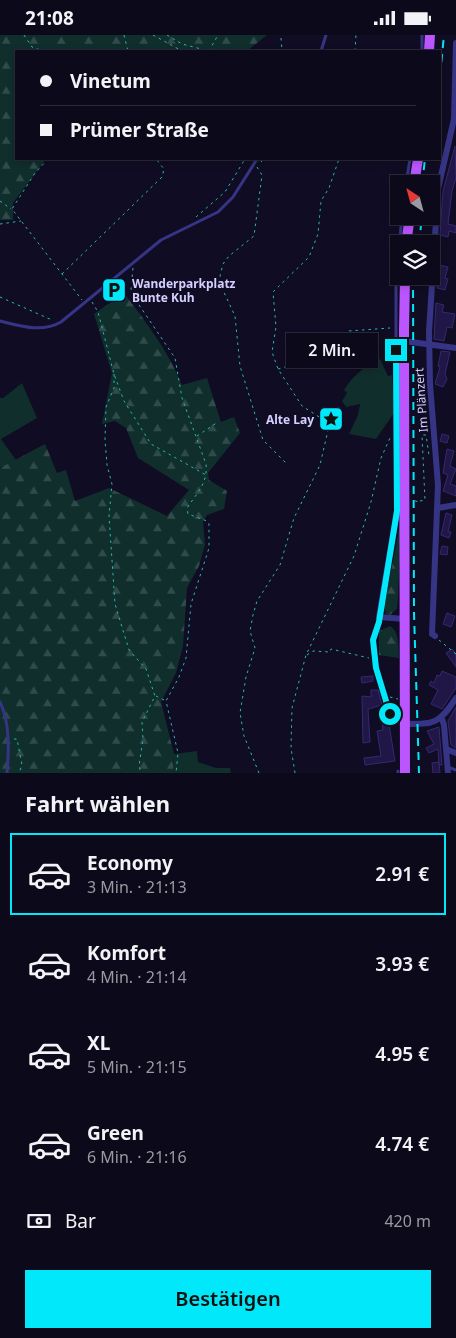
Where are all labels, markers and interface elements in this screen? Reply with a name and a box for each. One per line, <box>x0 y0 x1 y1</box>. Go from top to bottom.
text: 21:08 <box>25 5 74 31</box>
text: Vinetum <box>70 68 151 94</box>
text: Prümer Straße <box>70 117 209 143</box>
north arrow <box>390 175 440 225</box>
map controls <box>390 175 440 285</box>
button: layers <box>390 235 440 285</box>
place label: Wanderparkplatz Bunte Kuh <box>132 275 236 306</box>
parking icon: Wanderparkplatz Bunte Kuh <box>101 277 127 303</box>
callout: 2 Min. <box>286 333 378 367</box>
text: 2 Min. <box>308 339 356 361</box>
route end <box>385 339 407 361</box>
street label: Im Plänzert <box>410 367 432 433</box>
place icon: Alte Lay <box>318 406 344 432</box>
place label: Alte Lay <box>266 411 314 428</box>
route start <box>379 703 401 725</box>
text: Fahrt wählen <box>25 788 170 818</box>
text: Economy <box>87 850 173 876</box>
icon: car <box>27 852 72 897</box>
text: 2.91 € <box>375 861 429 887</box>
text: 3 Min. · 21:13 <box>87 876 187 898</box>
text: Komfort <box>87 940 166 966</box>
icon: car <box>27 942 72 987</box>
text: 3.93 € <box>375 951 429 977</box>
text: 4 Min. · 21:14 <box>87 966 187 988</box>
text: XL <box>87 1030 110 1056</box>
icon: car <box>27 1032 72 1077</box>
text: 4.95 € <box>375 1041 429 1067</box>
text: 5 Min. · 21:15 <box>87 1056 187 1078</box>
text: Green <box>87 1120 144 1146</box>
icon: car <box>27 1122 72 1167</box>
text: 4.74 € <box>375 1131 429 1157</box>
text: 6 Min. · 21:16 <box>87 1146 187 1168</box>
icon: cash <box>25 1207 53 1235</box>
text: Bar <box>65 1208 96 1234</box>
text: 420 m <box>384 1210 431 1232</box>
button: Bestätigen <box>25 1270 431 1328</box>

